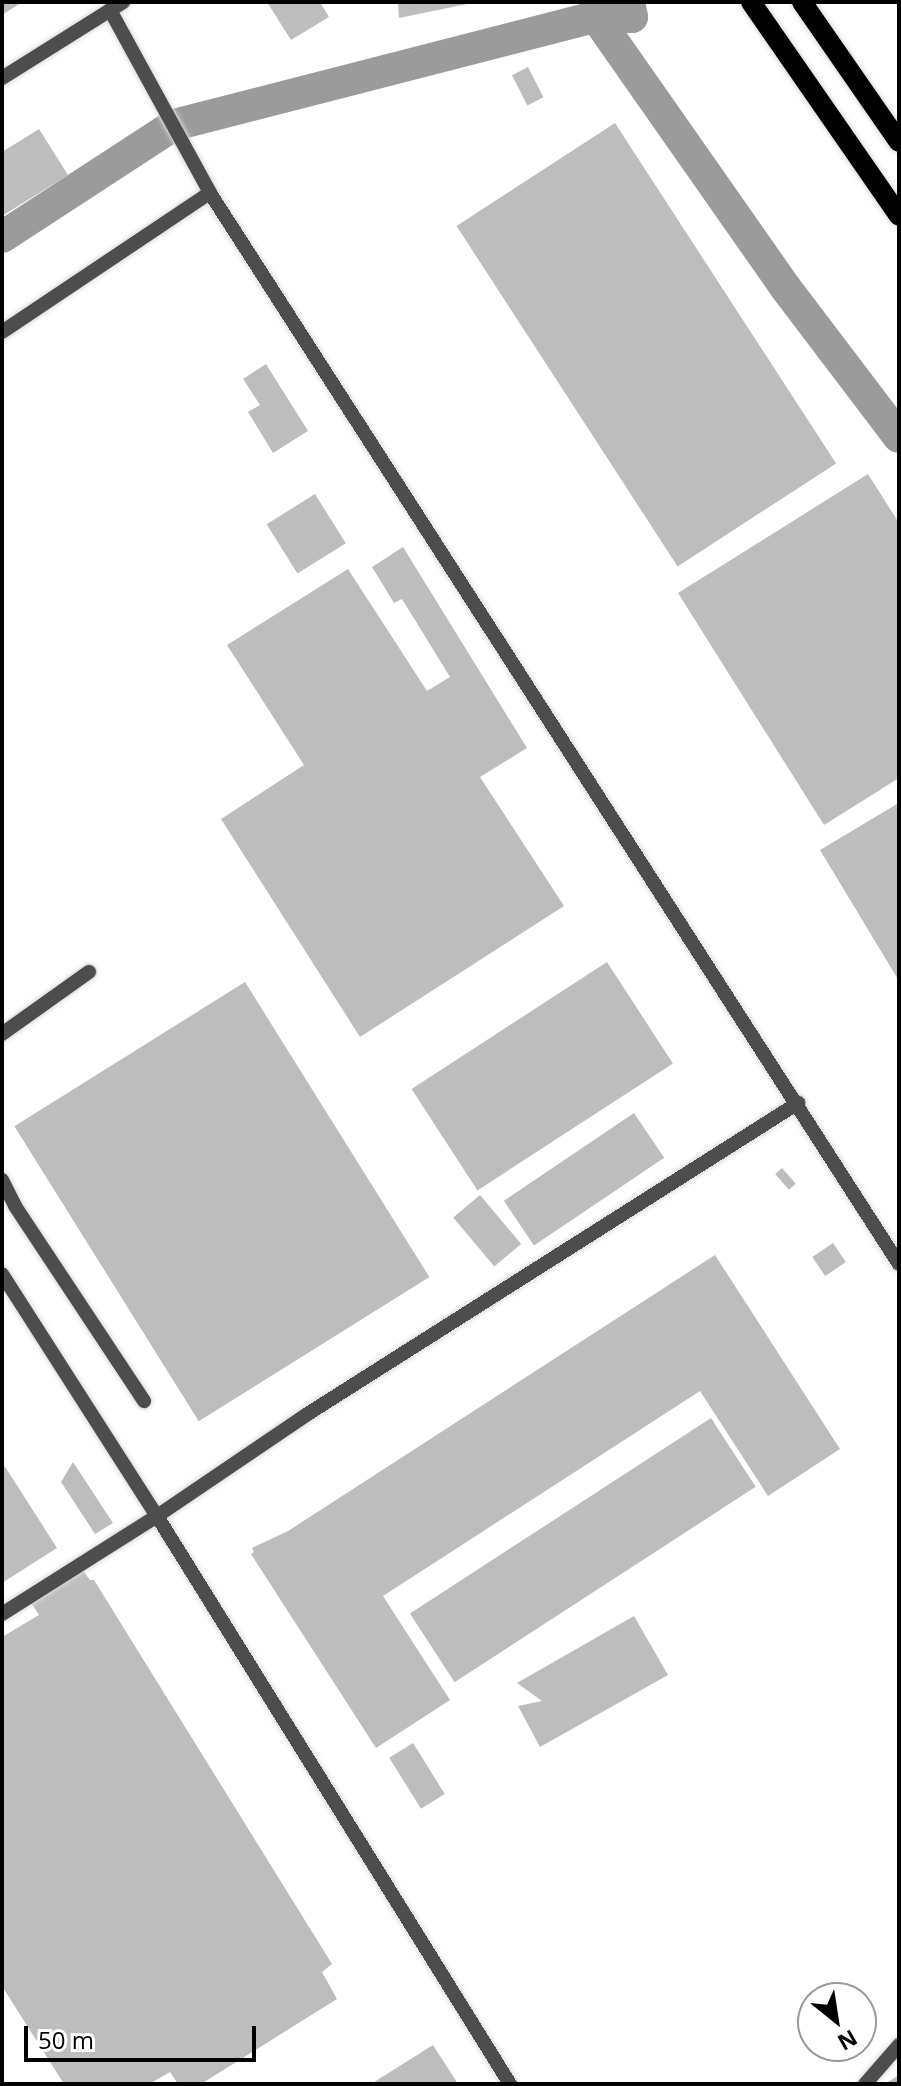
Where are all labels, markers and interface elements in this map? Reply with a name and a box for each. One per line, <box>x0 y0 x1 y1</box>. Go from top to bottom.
north arrow <box>797 1982 877 2062</box>
scale bar <box>28 2010 260 2060</box>
text: 50 m <box>38 2023 94 2056</box>
text: N <box>833 2024 863 2059</box>

